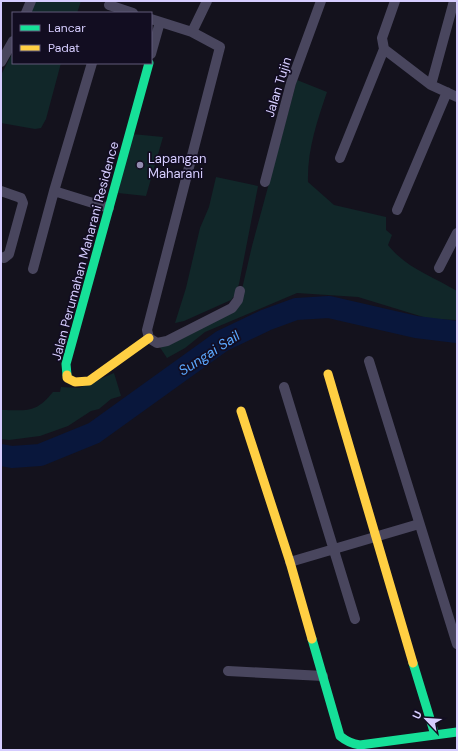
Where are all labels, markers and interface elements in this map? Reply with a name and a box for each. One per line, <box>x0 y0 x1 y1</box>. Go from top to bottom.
legend <box>12 12 152 64</box>
text: Lancar <box>48 20 86 36</box>
text: Padat <box>48 40 80 56</box>
street label: Jalan Tujin <box>261 55 295 119</box>
street label: Jalan Perumahan Maharani Residence <box>48 140 122 362</box>
place label: Lapangan Maharani <box>148 150 206 182</box>
marker: Lapangan Maharani <box>135 160 145 170</box>
water label: Sungai Sail <box>175 326 244 379</box>
north arrow <box>406 699 446 739</box>
text: U <box>409 708 425 721</box>

